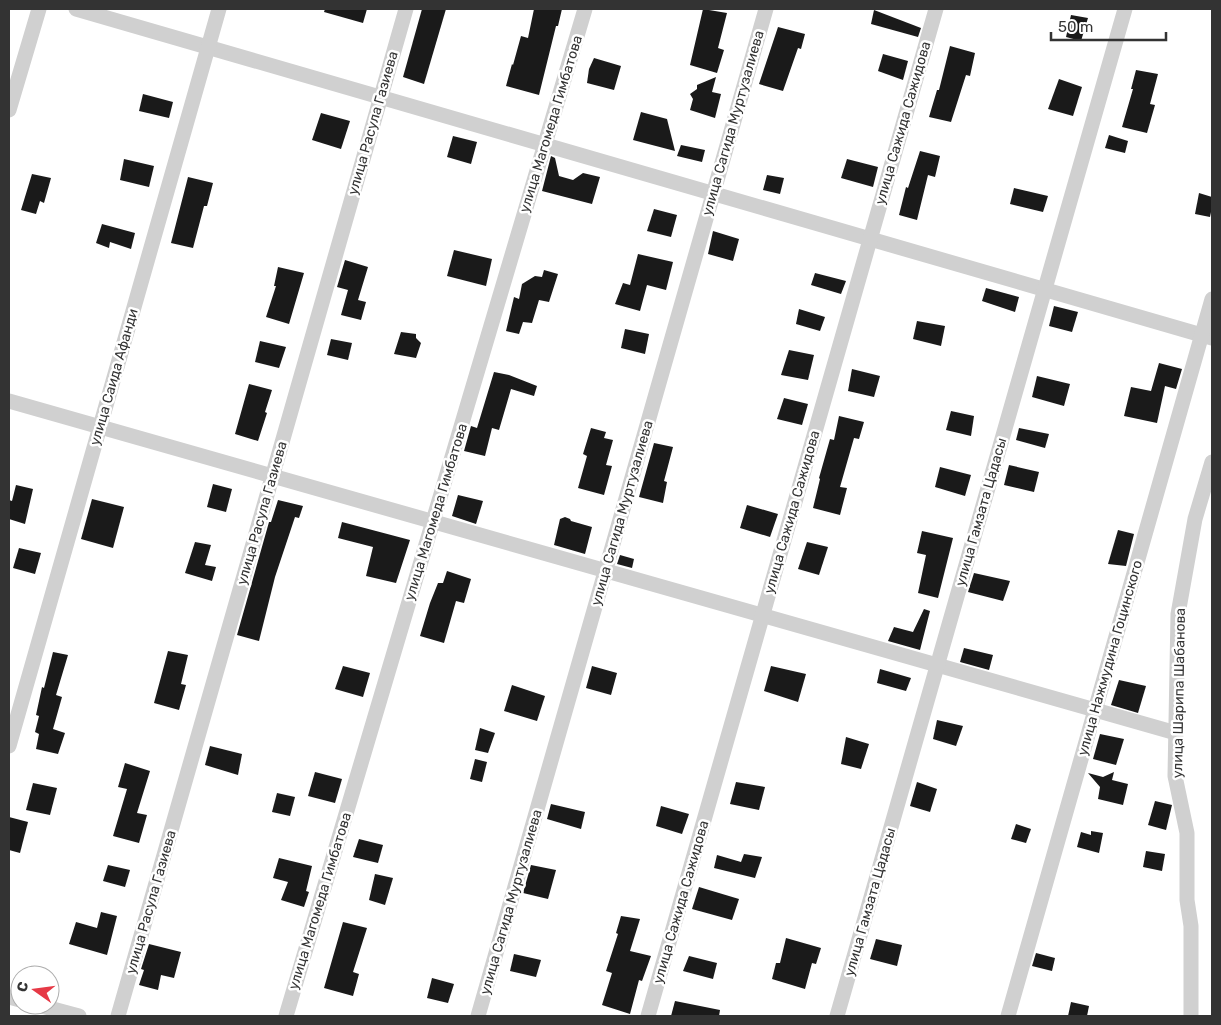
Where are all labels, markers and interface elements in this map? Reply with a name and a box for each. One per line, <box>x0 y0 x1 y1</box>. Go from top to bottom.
scale bar <box>1051 10 1166 42</box>
text: 50 m <box>1058 18 1093 36</box>
street label: улица Сагида Муртузалиева <box>698 28 768 218</box>
street label: улица Магомеда Гимбатова <box>516 33 586 215</box>
street label: улица Сажида Сажидова <box>872 40 934 206</box>
street label: улица Расула Газиева <box>344 49 402 197</box>
street label: улица Саида Афанди <box>86 307 142 447</box>
street label: улица Сагида Муртузалиева <box>587 418 657 608</box>
street label: улица Магомеда Гимбатова <box>401 421 471 603</box>
street label: улица Сажида Сажидова <box>761 429 823 595</box>
street label: улица Гамзата Цадасы <box>952 436 1010 588</box>
street label: улица Расула Газиева <box>233 439 291 587</box>
street label: улица Нажмудина Гоцинского <box>1074 558 1146 758</box>
street label: улица Шарипа Шабанова <box>1169 608 1189 778</box>
street label: улица Сагида Муртузалиева <box>476 807 546 997</box>
street label: улица Магомеда Гимбатова <box>285 810 355 992</box>
street label: улица Сажида Сажидова <box>650 819 712 985</box>
street label: улица Гамзата Цадасы <box>841 826 899 978</box>
street label: улица Расула Газиева <box>122 828 180 976</box>
north arrow <box>10 965 60 1015</box>
text: С <box>13 980 32 994</box>

